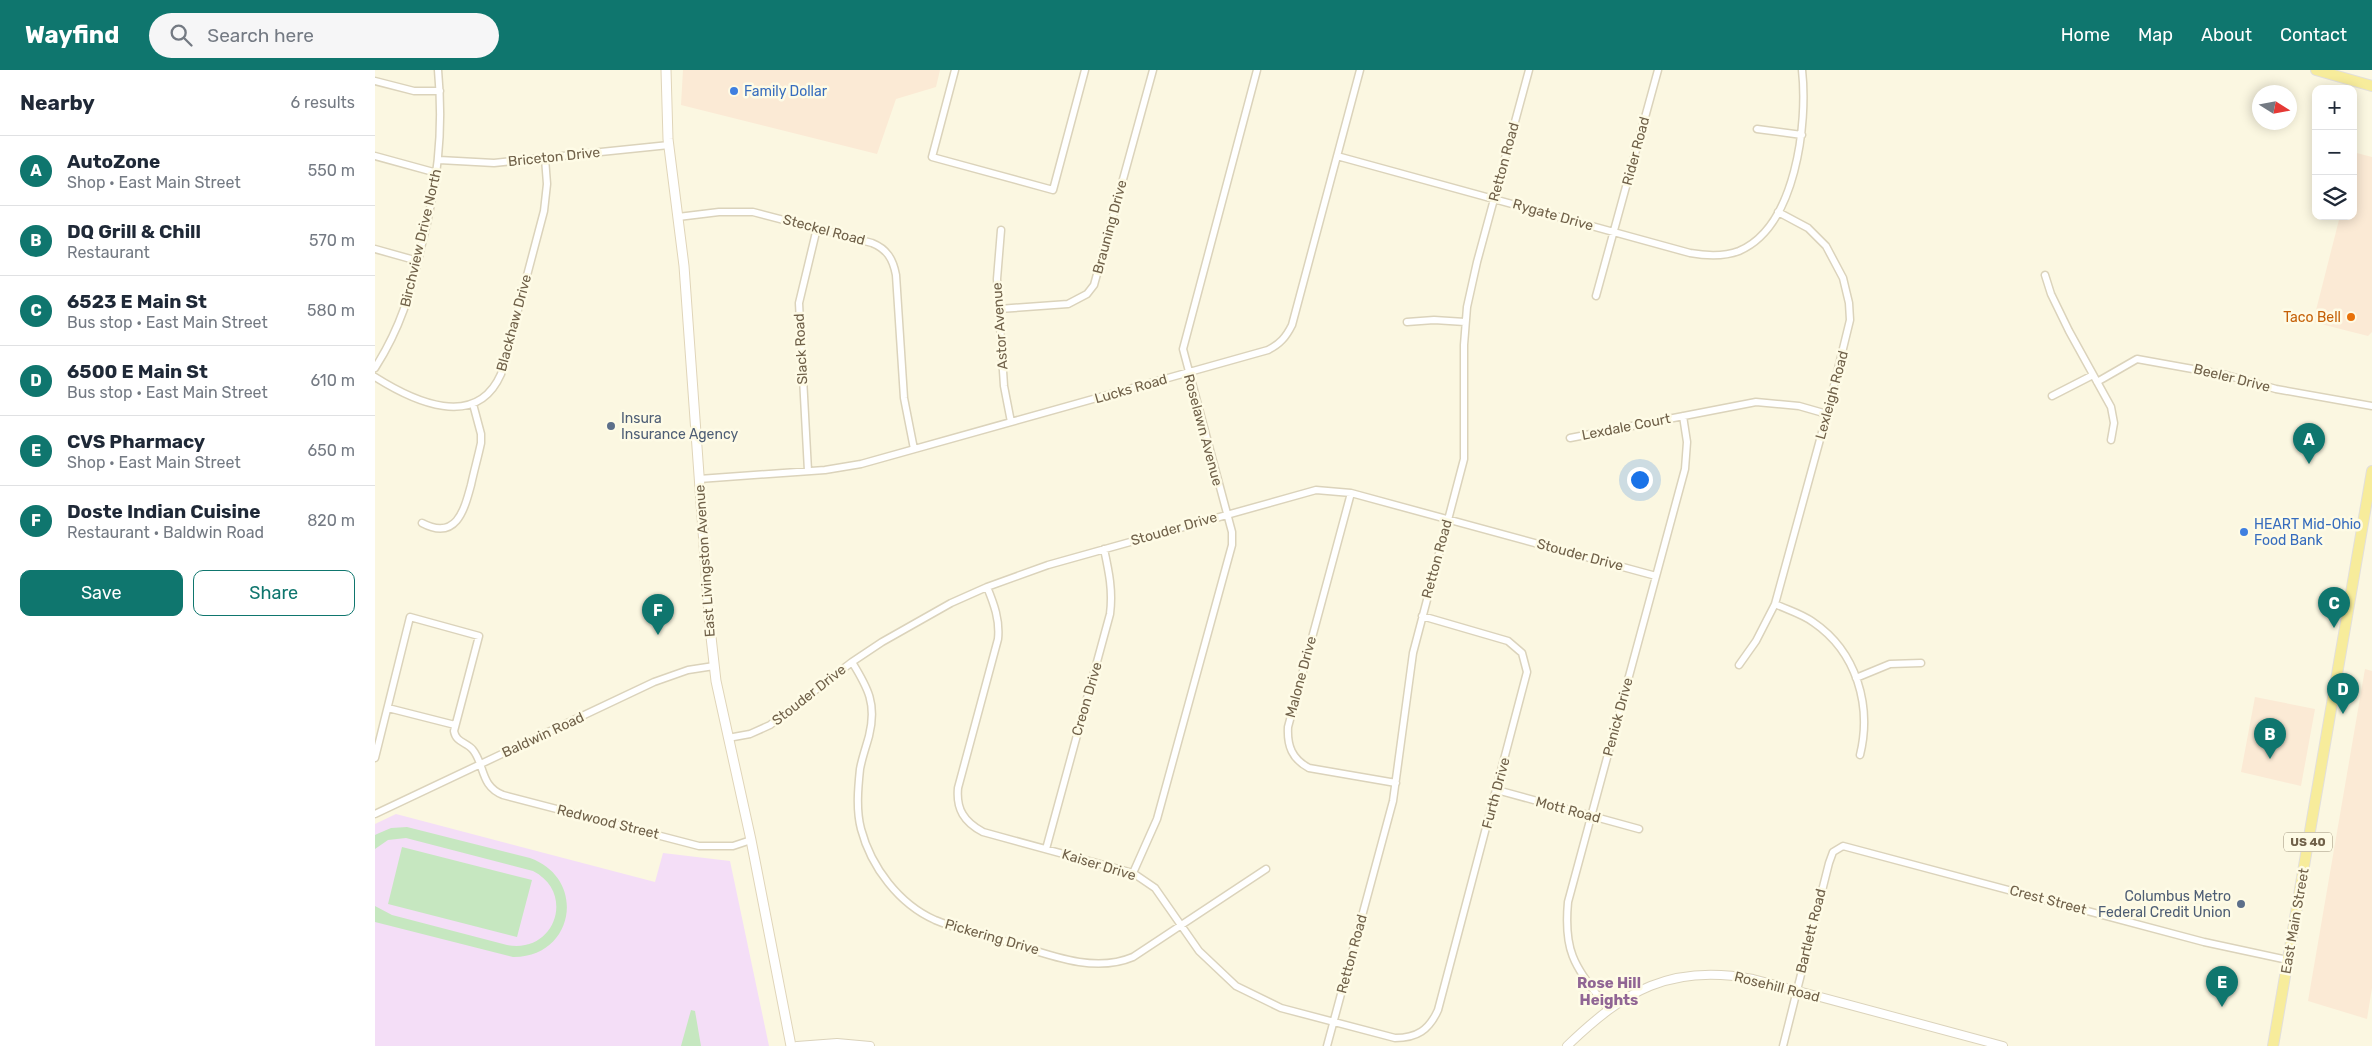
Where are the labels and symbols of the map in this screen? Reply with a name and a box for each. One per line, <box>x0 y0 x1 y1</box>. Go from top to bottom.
place label: Family Dollar <box>744 83 828 100</box>
marker: Family Dollar <box>728 85 740 97</box>
north arrow <box>2252 85 2297 130</box>
street label: Rider Road <box>1619 115 1653 187</box>
street label: Retton Road <box>1485 121 1523 203</box>
street label: Briceton Drive <box>507 144 601 170</box>
street label: Birchview Drive North <box>397 167 445 309</box>
street label: Brauning Drive <box>1089 178 1131 276</box>
street label: Rygate Drive <box>1511 195 1595 235</box>
street label: Steckel Road <box>781 211 867 249</box>
street label: Blackhaw Drive <box>493 273 535 373</box>
street label: Astor Avenue <box>988 282 1012 370</box>
place label: Taco Bell <box>2283 309 2341 326</box>
marker: Taco Bell <box>2345 311 2357 323</box>
street label: Slack Road <box>791 313 811 385</box>
street label: Lexleigh Road <box>1812 349 1852 441</box>
street label: Beeler Drive <box>2192 360 2272 396</box>
street label: Lucks Road <box>1093 371 1169 407</box>
street label: Roselawn Avenue <box>1180 372 1226 488</box>
place label: Insura Insurance Agency <box>621 410 738 443</box>
street label: Lexdale Court <box>1580 410 1672 444</box>
marker: Insura Insurance Agency <box>605 420 617 432</box>
pin: A <box>2293 423 2325 464</box>
your location <box>1627 467 1653 493</box>
street label: East Livingston Avenue <box>691 484 719 638</box>
street label: Stouder Drive <box>1129 509 1219 549</box>
place label: HEART Mid-Ohio Food Bank <box>2254 516 2361 549</box>
street label: Retton Road <box>1418 518 1456 600</box>
marker: HEART Mid-Ohio Food Bank <box>2238 526 2250 538</box>
street label: Stouder Drive <box>1535 535 1625 575</box>
pin: C <box>2318 587 2350 628</box>
pin: F <box>642 594 674 635</box>
street label: Malone Drive <box>1282 634 1320 720</box>
street label: Creon Drive <box>1068 660 1106 738</box>
street label: Stouder Drive <box>769 661 849 729</box>
pin: D <box>2327 673 2359 714</box>
street label: Penick Drive <box>1599 676 1637 758</box>
street label: Baldwin Road <box>499 709 587 761</box>
pin: B <box>2254 718 2286 759</box>
street label: Furth Drive <box>1478 755 1514 830</box>
street label: Mott Road <box>1534 793 1602 827</box>
street label: Redwood Street <box>555 801 661 843</box>
road number: US 40 <box>2284 832 2332 852</box>
street label: Kaiser Drive <box>1060 846 1138 884</box>
street label: East Main Street <box>2277 866 2313 975</box>
street label: Crest Street <box>2008 882 2089 919</box>
street label: Bartlett Road <box>1792 887 1830 975</box>
place label: Columbus Metro Federal Credit Union <box>2098 888 2231 921</box>
marker: Columbus Metro Federal Credit Union <box>2235 898 2247 910</box>
street label: Retton Road <box>1333 913 1371 995</box>
street label: Pickering Drive <box>943 915 1041 959</box>
pin: E <box>2206 966 2238 1007</box>
street label: Rosehill Road <box>1733 968 1821 1006</box>
district label: Rose Hill Heights <box>1577 974 1641 1009</box>

